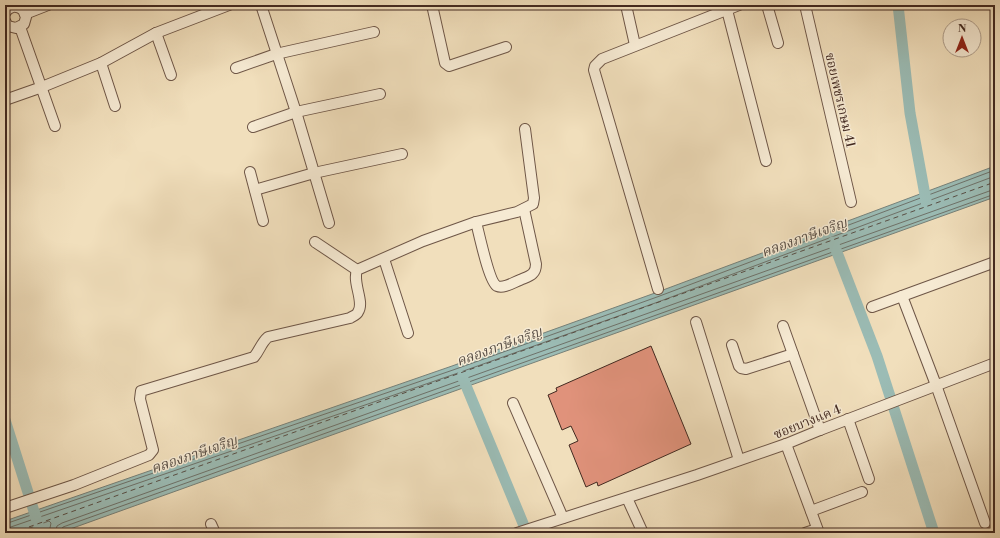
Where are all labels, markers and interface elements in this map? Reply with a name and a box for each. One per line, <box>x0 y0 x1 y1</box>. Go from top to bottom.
north arrow <box>942 18 982 58</box>
text: N <box>958 22 967 36</box>
street label: ซอยเพชรเกษม 41 <box>821 51 859 150</box>
water label: คลองภาษีเจริญ <box>759 214 850 262</box>
water label: คลองภาษีเจริญ <box>454 323 545 371</box>
street label: ซอยบางแค 4 <box>771 401 844 443</box>
water label: คลองภาษีเจริญ <box>149 432 240 478</box>

